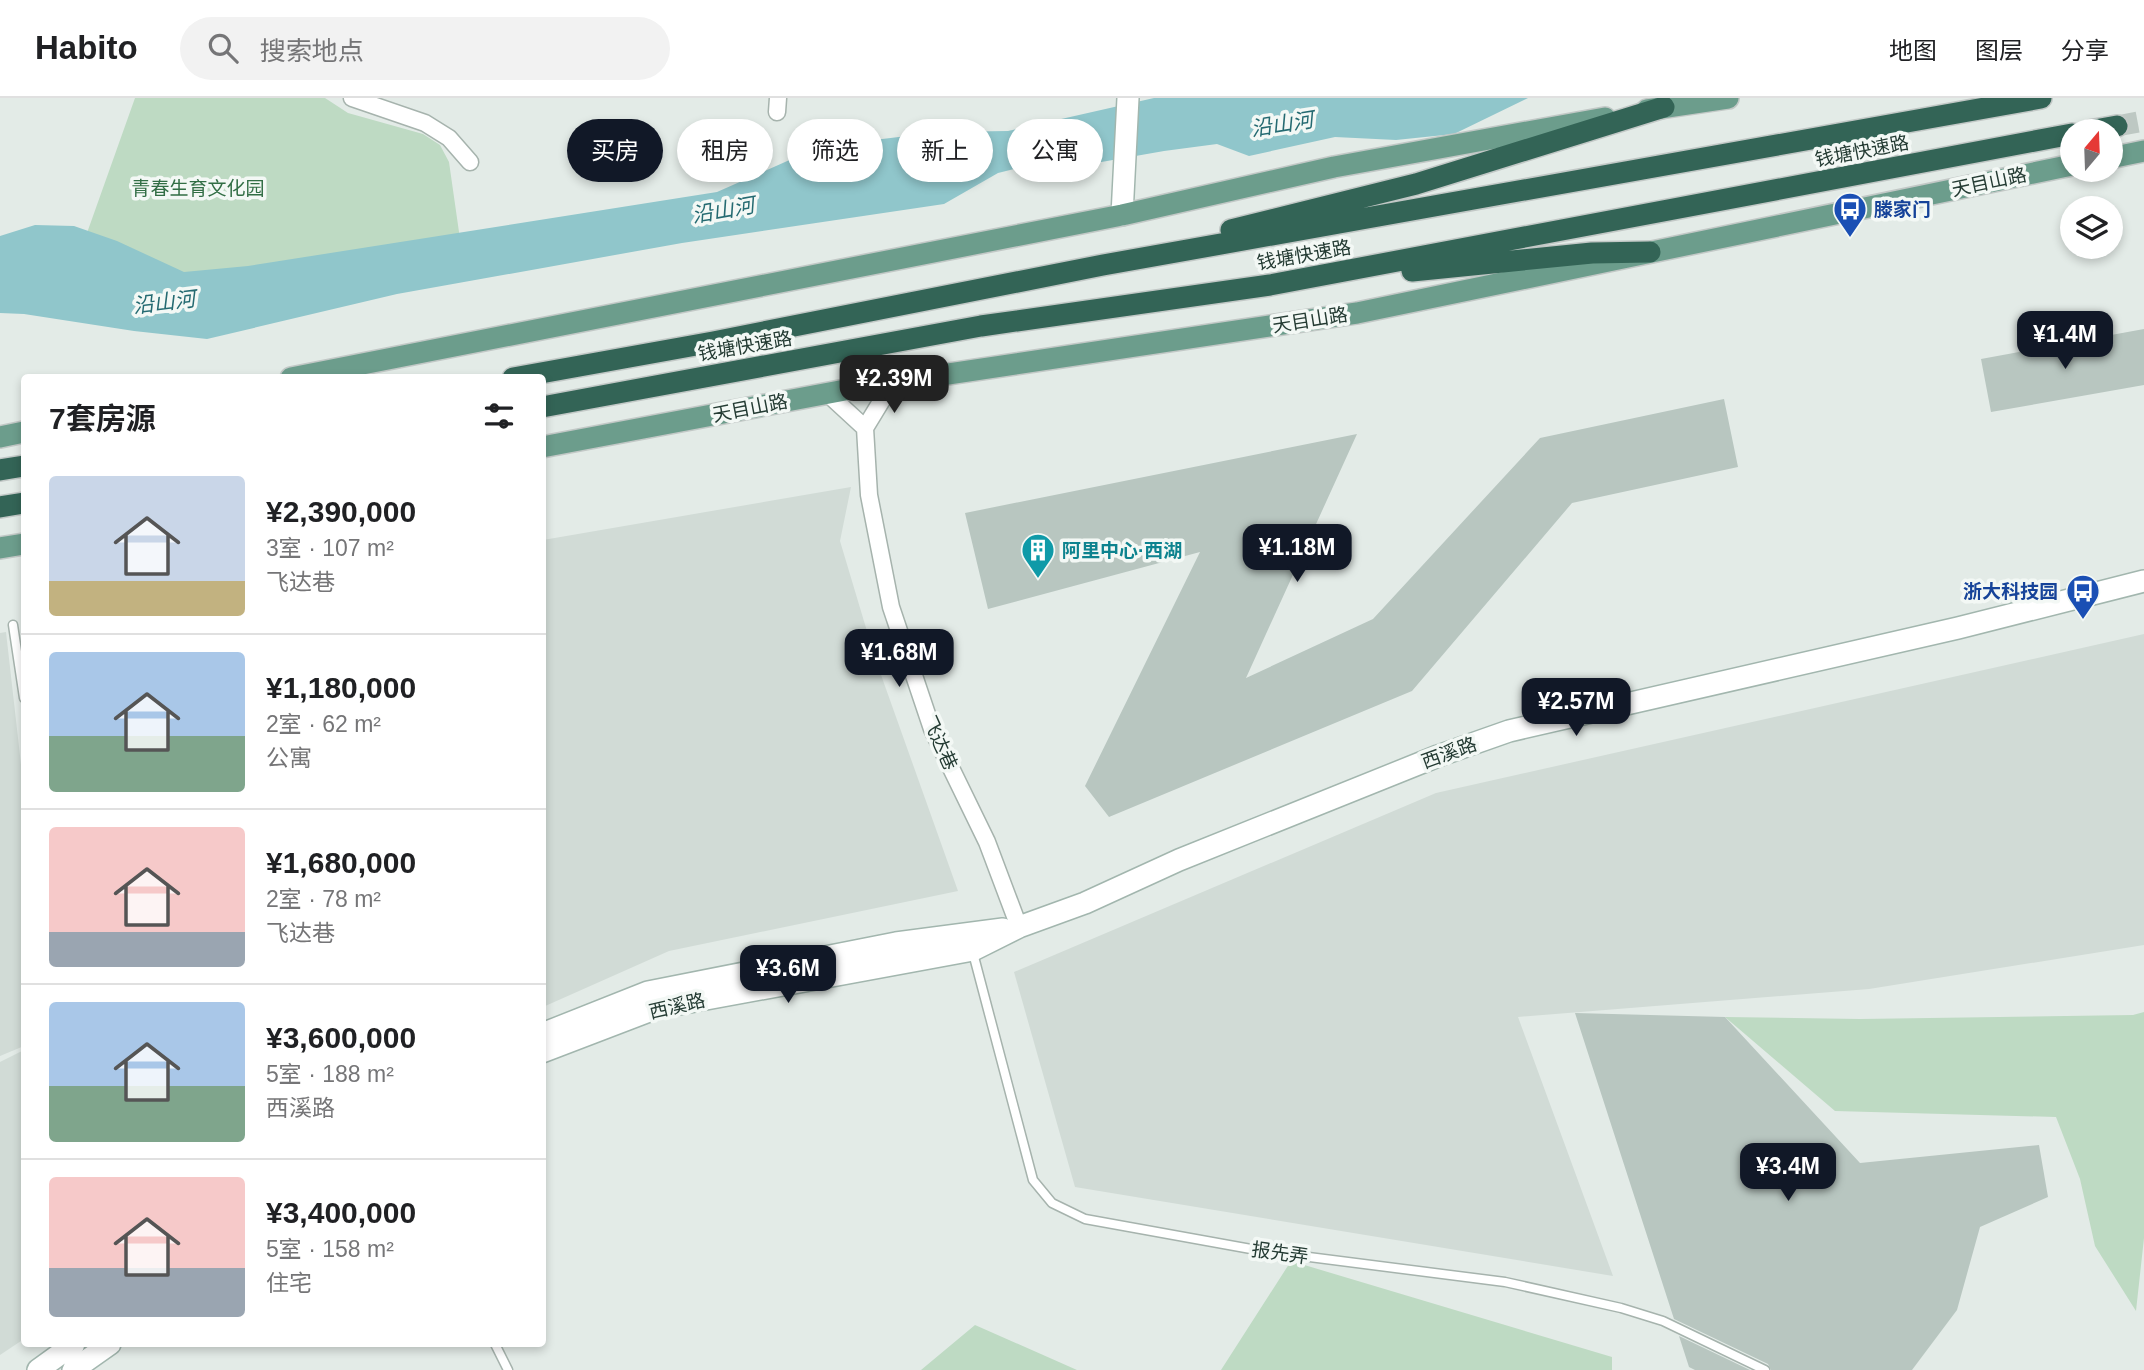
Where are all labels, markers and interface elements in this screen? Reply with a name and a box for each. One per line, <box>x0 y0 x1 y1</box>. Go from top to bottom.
search box <box>180 17 670 80</box>
text: Habito <box>35 29 138 66</box>
icon: search <box>204 29 242 67</box>
text: 搜索地点 <box>260 36 364 66</box>
text: 地图 <box>1889 37 1937 64</box>
text: 图层 <box>1975 37 2023 64</box>
text: 分享 <box>2061 37 2109 64</box>
water label: 沿山河 <box>1249 107 1319 140</box>
chip: 买房 <box>567 119 663 182</box>
chip: 租房 <box>677 119 773 182</box>
chip: 筛选 <box>787 119 883 182</box>
chip: 新上 <box>897 119 993 182</box>
chip: 公寓 <box>1007 119 1103 182</box>
north arrow <box>2060 119 2123 182</box>
map controls <box>2060 119 2123 259</box>
street label: 钱塘快速路 <box>1813 132 1911 170</box>
street label: 天目山路 <box>1950 164 2028 200</box>
park label: 青春生育文化园 <box>131 178 265 199</box>
bus stop icon: 滕家门 <box>1831 190 1869 239</box>
water label: 沿山河 <box>690 193 760 227</box>
button: layers <box>2060 196 2123 259</box>
place label: 滕家门 <box>1874 199 1931 220</box>
street label: 钱塘快速路 <box>1255 236 1353 274</box>
water label: 沿山河 <box>131 286 201 317</box>
street label: 天目山路 <box>1271 304 1349 336</box>
pin: ¥1.4M <box>2016 312 2114 371</box>
text: ¥1.4M <box>2033 321 2097 347</box>
street label: 钱塘快速路 <box>696 327 794 365</box>
pin: ¥2.39M <box>837 356 951 415</box>
text: ¥2.39M <box>856 365 932 391</box>
street label: 天目山路 <box>711 390 789 426</box>
icon: filters <box>480 397 518 435</box>
text: 7套房源 <box>49 402 156 435</box>
text: ¥2,390,000 <box>266 495 416 528</box>
icon: home <box>105 504 189 588</box>
pin: ¥1.18M <box>1240 524 1354 584</box>
building icon: 阿里中心·西湖 <box>1019 531 1057 580</box>
text: ¥1.18M <box>1259 534 1335 560</box>
text: 3室 · 107 m² <box>266 535 394 561</box>
place label: 阿里中心·西湖 <box>1062 540 1182 561</box>
text: 飞达巷 <box>266 569 335 595</box>
bus stop icon: 浙大科技园 <box>2064 572 2102 621</box>
place label: 浙大科技园 <box>1963 581 2058 602</box>
pin: ¥1.68M <box>842 630 956 689</box>
text: ¥1.68M <box>861 639 937 665</box>
text: ¥1,180,000 <box>266 671 416 704</box>
pin: ¥2.57M <box>1519 678 1633 738</box>
icon: home <box>105 680 189 764</box>
text: ¥2.57M <box>1538 688 1614 714</box>
text: 2室 · 62 m² <box>266 711 381 737</box>
street label: 飞达巷 <box>919 713 961 773</box>
street label: 西溪路 <box>1419 733 1479 773</box>
text: 公寓 <box>266 745 312 771</box>
text: ¥1,680,000 <box>266 846 416 879</box>
icon: home <box>105 855 189 939</box>
text: 2室 · 78 m² <box>266 886 381 912</box>
text: 飞达巷 <box>266 920 335 946</box>
pin: ¥3.6M <box>739 946 837 1005</box>
text: ¥3.6M <box>756 955 820 981</box>
street label: 西溪路 <box>647 989 707 1023</box>
text: ¥3,600,000 <box>266 1021 416 1054</box>
icon: home <box>105 1030 189 1114</box>
text: 5室 · 188 m² <box>266 1061 394 1087</box>
text: 西溪路 <box>266 1095 335 1121</box>
pin: ¥3.4M <box>1739 1144 1837 1203</box>
text: ¥3.4M <box>1756 1153 1820 1179</box>
text: ¥3,400,000 <box>266 1196 416 1229</box>
icon: home <box>105 1205 189 1289</box>
text: 5室 · 158 m² <box>266 1236 394 1262</box>
street label: 报先弄 <box>1250 1239 1310 1267</box>
text: 住宅 <box>266 1270 312 1296</box>

